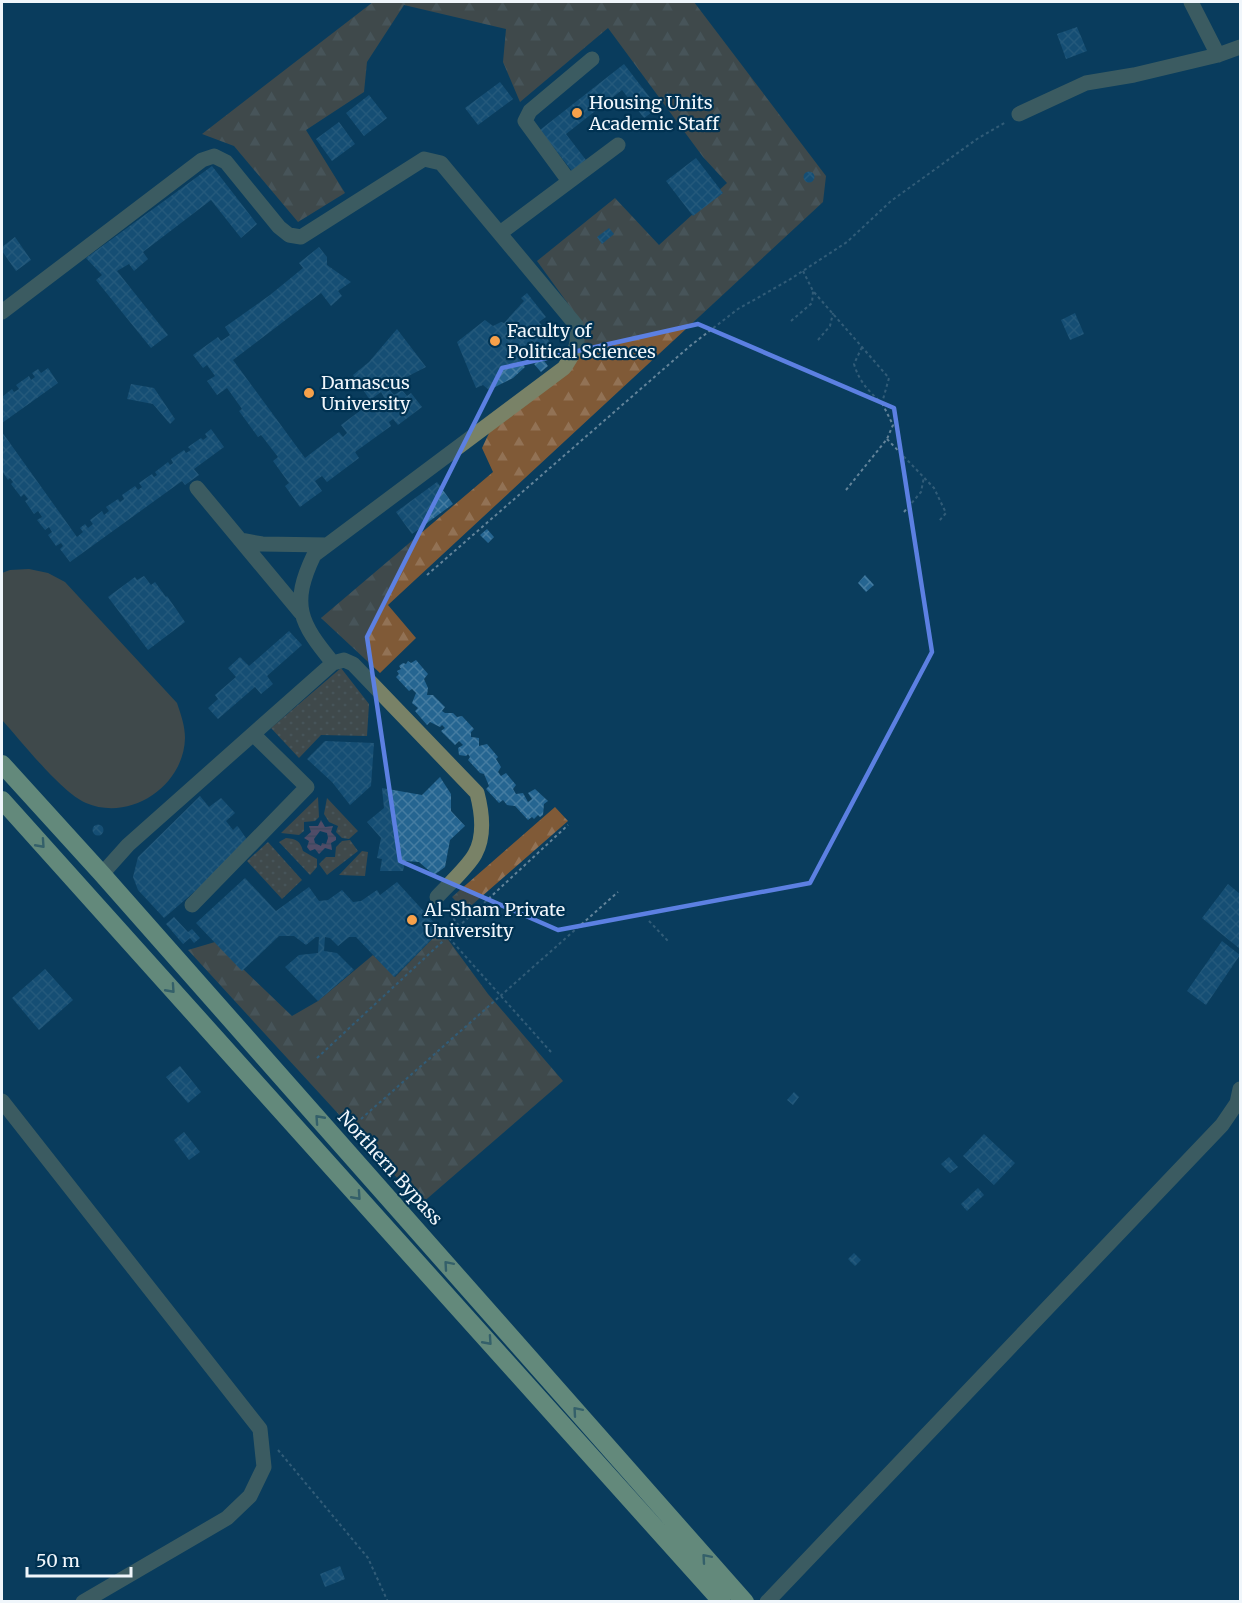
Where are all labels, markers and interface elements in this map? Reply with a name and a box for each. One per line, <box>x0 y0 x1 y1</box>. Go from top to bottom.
place label: Housing Units Academic Staff <box>588 91 720 135</box>
marker: Housing Units Academic Staff <box>570 106 584 120</box>
place label: Faculty of Political Sciences <box>507 319 656 363</box>
marker: Faculty of Political Sciences <box>488 334 502 348</box>
place label: Damascus University <box>321 371 411 415</box>
marker: Damascus University <box>302 386 316 400</box>
one-way arrow <box>34 837 45 848</box>
place label: Al-Sham Private University <box>423 898 565 942</box>
marker: Al-Sham Private University <box>405 913 419 927</box>
one-way arrow <box>164 982 175 993</box>
street label: Northern Bypass <box>333 1106 448 1230</box>
one-way arrow <box>315 1115 326 1126</box>
one-way arrow <box>350 1190 361 1200</box>
one-way arrow <box>444 1261 455 1272</box>
one-way arrow <box>481 1335 492 1345</box>
one-way arrow <box>574 1407 585 1418</box>
scale bar <box>27 1540 130 1578</box>
text: 50 m <box>36 1549 80 1572</box>
one-way arrow <box>703 1554 714 1565</box>

